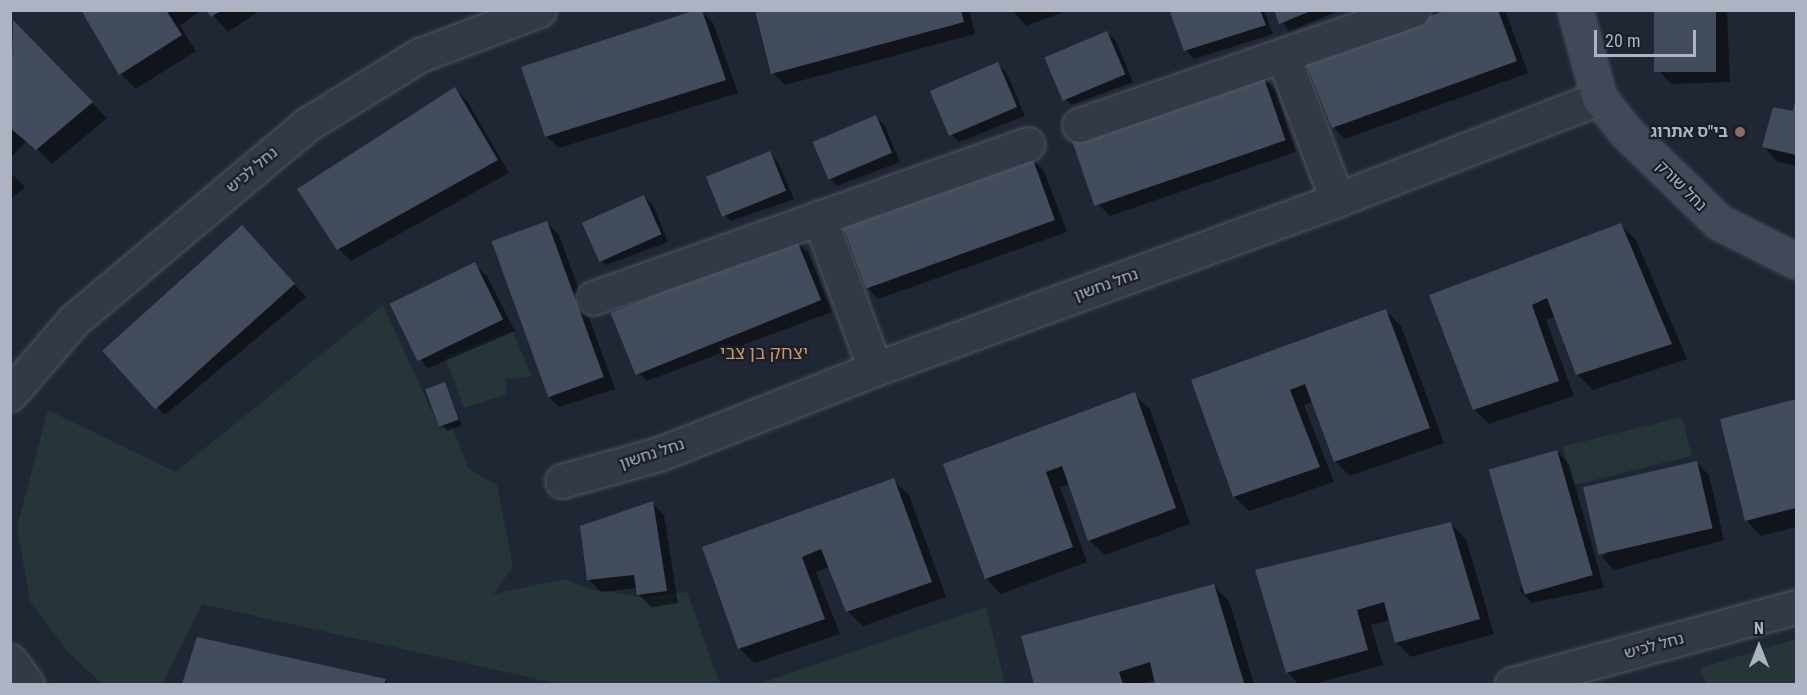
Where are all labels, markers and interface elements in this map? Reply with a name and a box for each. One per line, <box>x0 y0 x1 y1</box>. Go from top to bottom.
scale bar <box>1597 18 1699 56</box>
text: 20 m <box>1605 30 1640 51</box>
place label: בי"ס אתרוג <box>1650 122 1728 142</box>
marker: בי"ס אתרוג <box>1733 125 1747 139</box>
street label: נחל לכיש <box>222 143 282 197</box>
street label: נחל שורק <box>1652 157 1710 215</box>
street label: נחל נחשון <box>1071 265 1141 305</box>
district label: יצחק בן צבי <box>720 342 808 364</box>
street label: נחל נחשון <box>617 435 687 473</box>
north arrow <box>1729 617 1789 677</box>
text: N <box>1754 619 1764 638</box>
street label: נחל לכיש <box>1622 629 1686 663</box>

